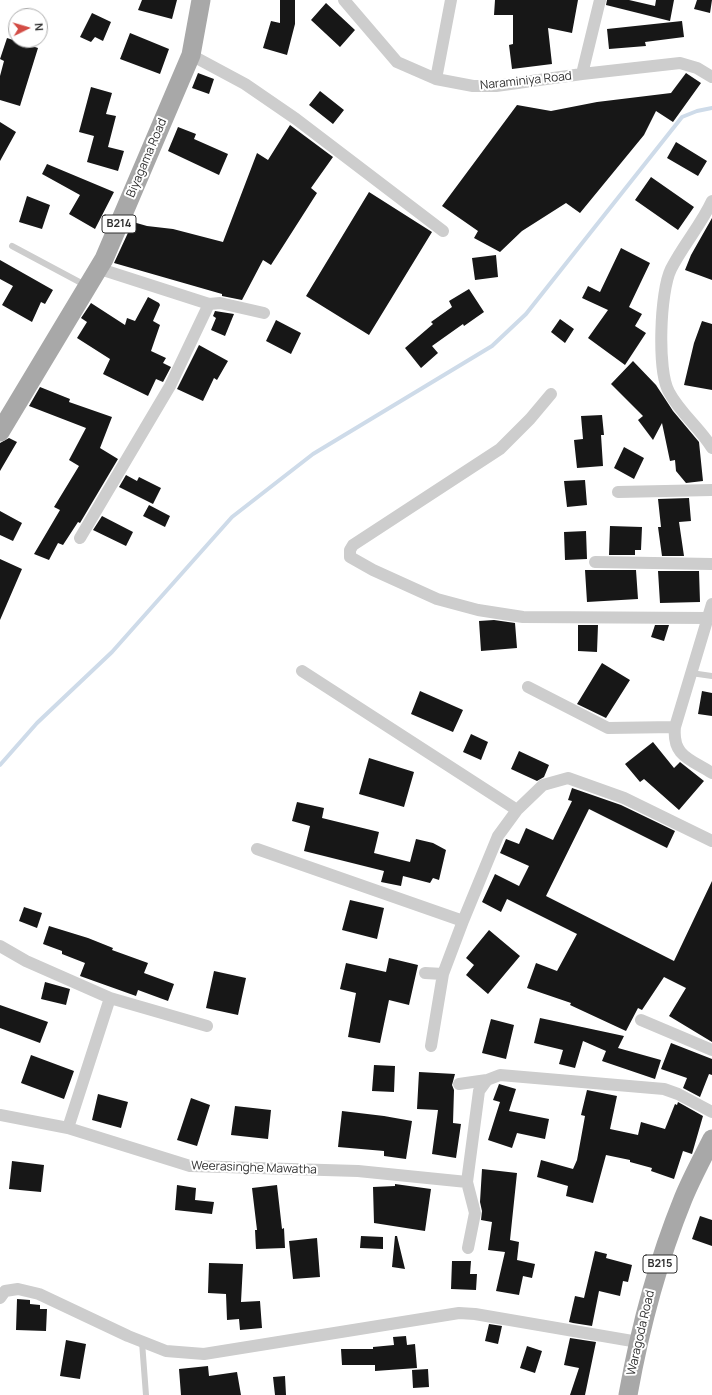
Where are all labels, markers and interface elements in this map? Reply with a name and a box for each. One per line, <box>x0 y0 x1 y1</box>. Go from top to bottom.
north arrow <box>8 8 48 48</box>
text: N <box>32 22 47 32</box>
street label: Naraminiya Road <box>479 69 573 93</box>
street label: Biyagama Road <box>124 116 170 200</box>
road number: B214 <box>102 215 136 233</box>
street label: Weerasinghe Mawatha <box>191 1159 317 1177</box>
road number: B215 <box>643 1255 677 1273</box>
street label: Waragoda Road <box>624 1289 658 1377</box>

